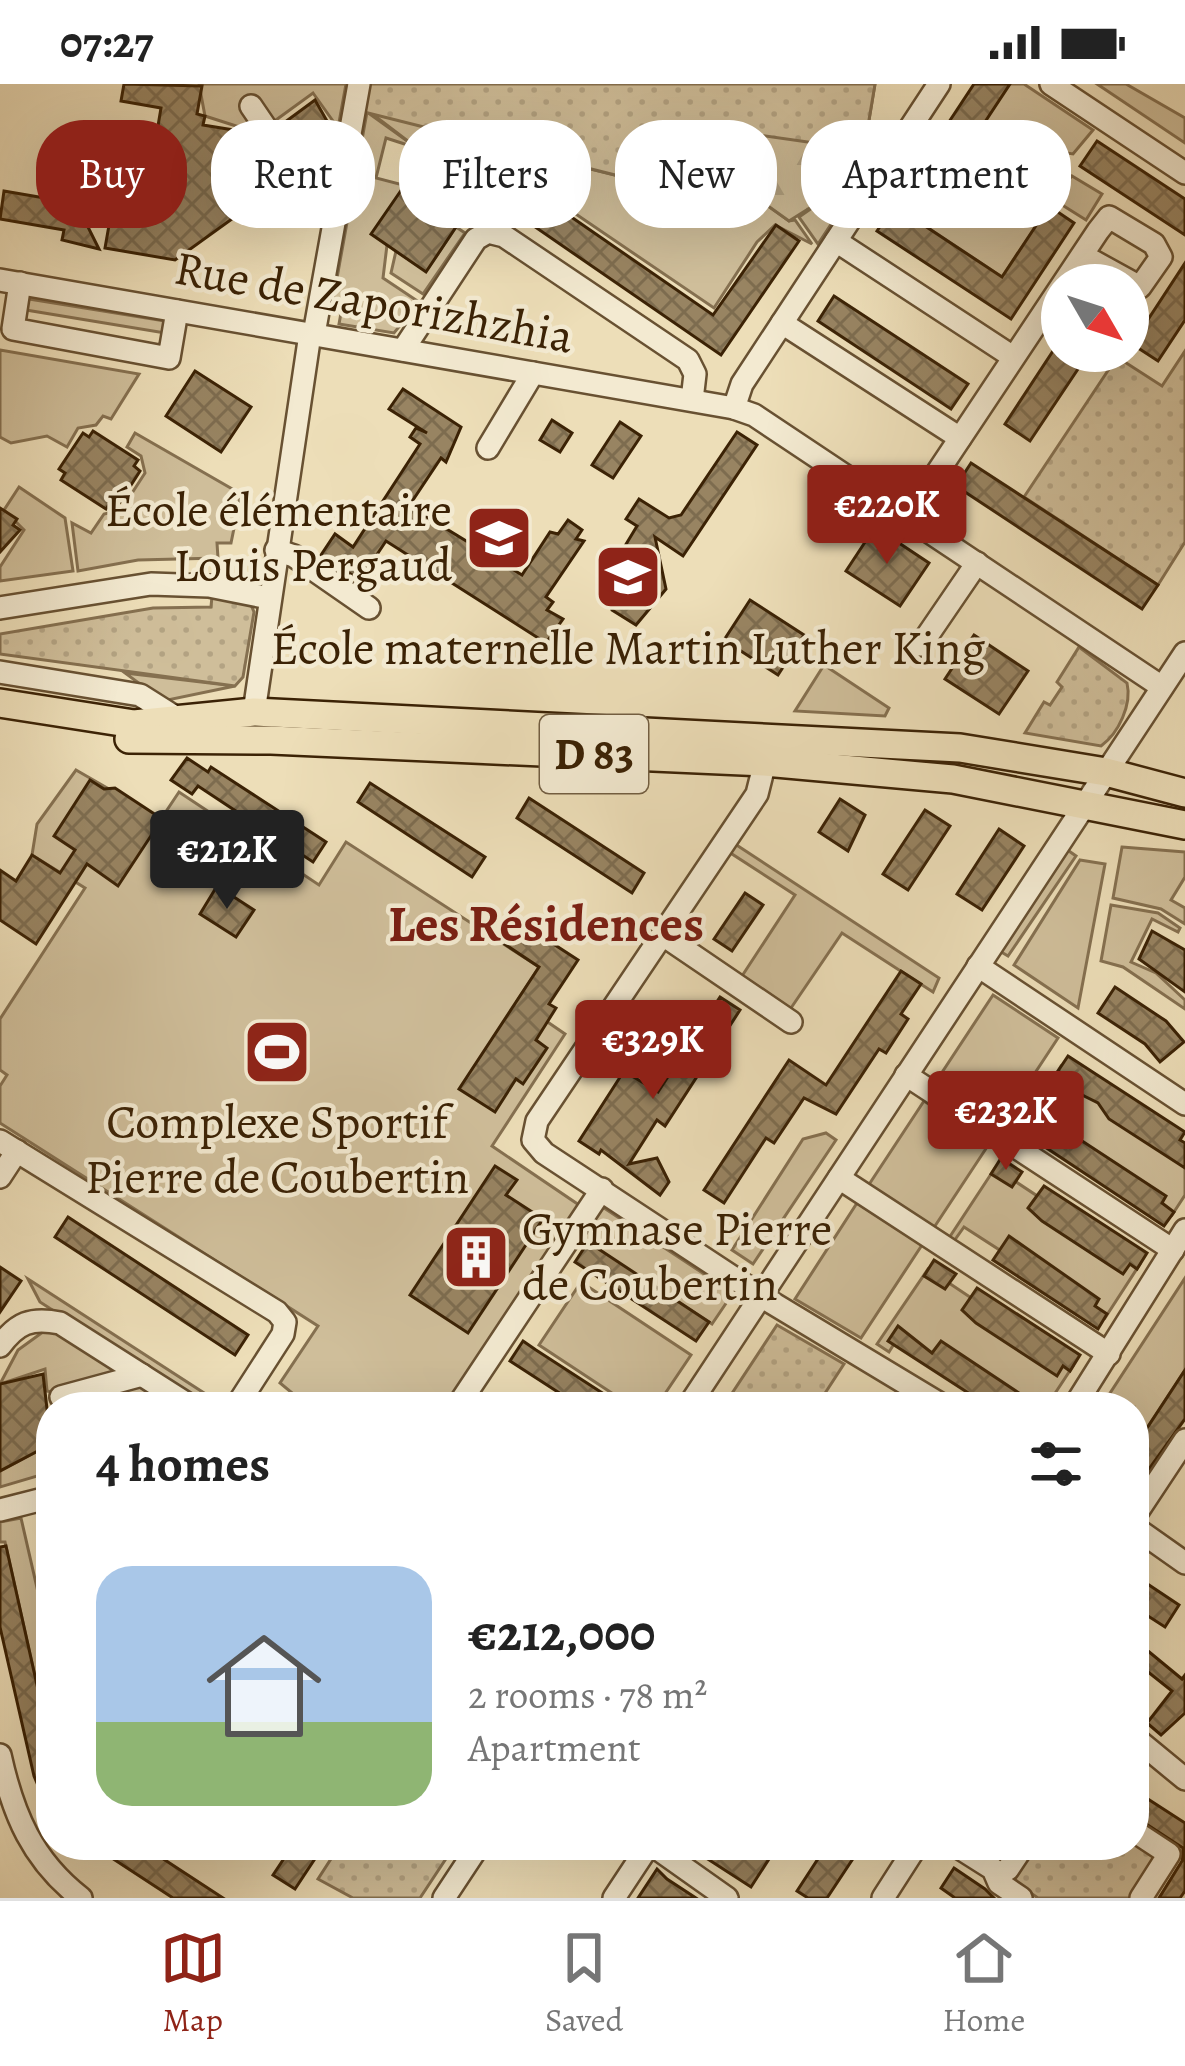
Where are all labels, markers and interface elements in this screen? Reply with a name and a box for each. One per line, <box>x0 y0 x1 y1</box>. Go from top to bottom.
text: 07:27 <box>60 11 154 73</box>
chip: Buy <box>36 120 187 228</box>
chip: Rent <box>211 120 375 228</box>
chip: Filters <box>399 120 591 228</box>
chip: New <box>615 120 777 228</box>
chip: Apartment <box>801 120 1071 228</box>
street label: Rue de Zaporizhzhia <box>169 234 579 370</box>
north arrow <box>1041 264 1149 372</box>
map controls <box>1041 264 1149 372</box>
pin: €220K <box>803 465 971 567</box>
place label: École élémentaire Louis Pergaud <box>105 477 452 598</box>
text: €220K <box>834 477 940 530</box>
school or university icon: École élémentaire Louis Pergaud <box>464 503 534 573</box>
school or university icon: École maternelle Martin Luther King <box>593 542 663 612</box>
place label: École maternelle Martin Luther King <box>270 615 986 681</box>
road number: D 83 <box>540 715 648 793</box>
pin: €212K <box>143 810 311 912</box>
text: €212K <box>177 822 277 875</box>
district label: Les Résidences <box>388 889 704 959</box>
pin: €329K <box>569 1000 737 1102</box>
text: €329K <box>602 1012 704 1065</box>
sports icon: Complexe Sportif Pierre de Coubertin <box>242 1017 312 1087</box>
pin: €232K <box>922 1071 1090 1173</box>
text: €232K <box>955 1083 1057 1136</box>
place label: Complexe Sportif Pierre de Coubertin <box>85 1089 469 1210</box>
place label: Gymnase Pierre de Coubertin <box>522 1196 832 1317</box>
building icon: Gymnase Pierre de Coubertin <box>441 1222 511 1292</box>
text: 4 homes <box>96 1429 270 1499</box>
icon: filters <box>1023 1431 1089 1497</box>
text: €212,000 <box>468 1598 655 1668</box>
icon: home <box>192 1614 336 1758</box>
text: 2 rooms · 78 m² <box>468 1668 707 1721</box>
text: Apartment <box>468 1721 641 1774</box>
tab: Map <box>160 1925 226 2042</box>
tab: Saved <box>545 1925 623 2042</box>
tab: Home <box>942 1925 1025 2042</box>

